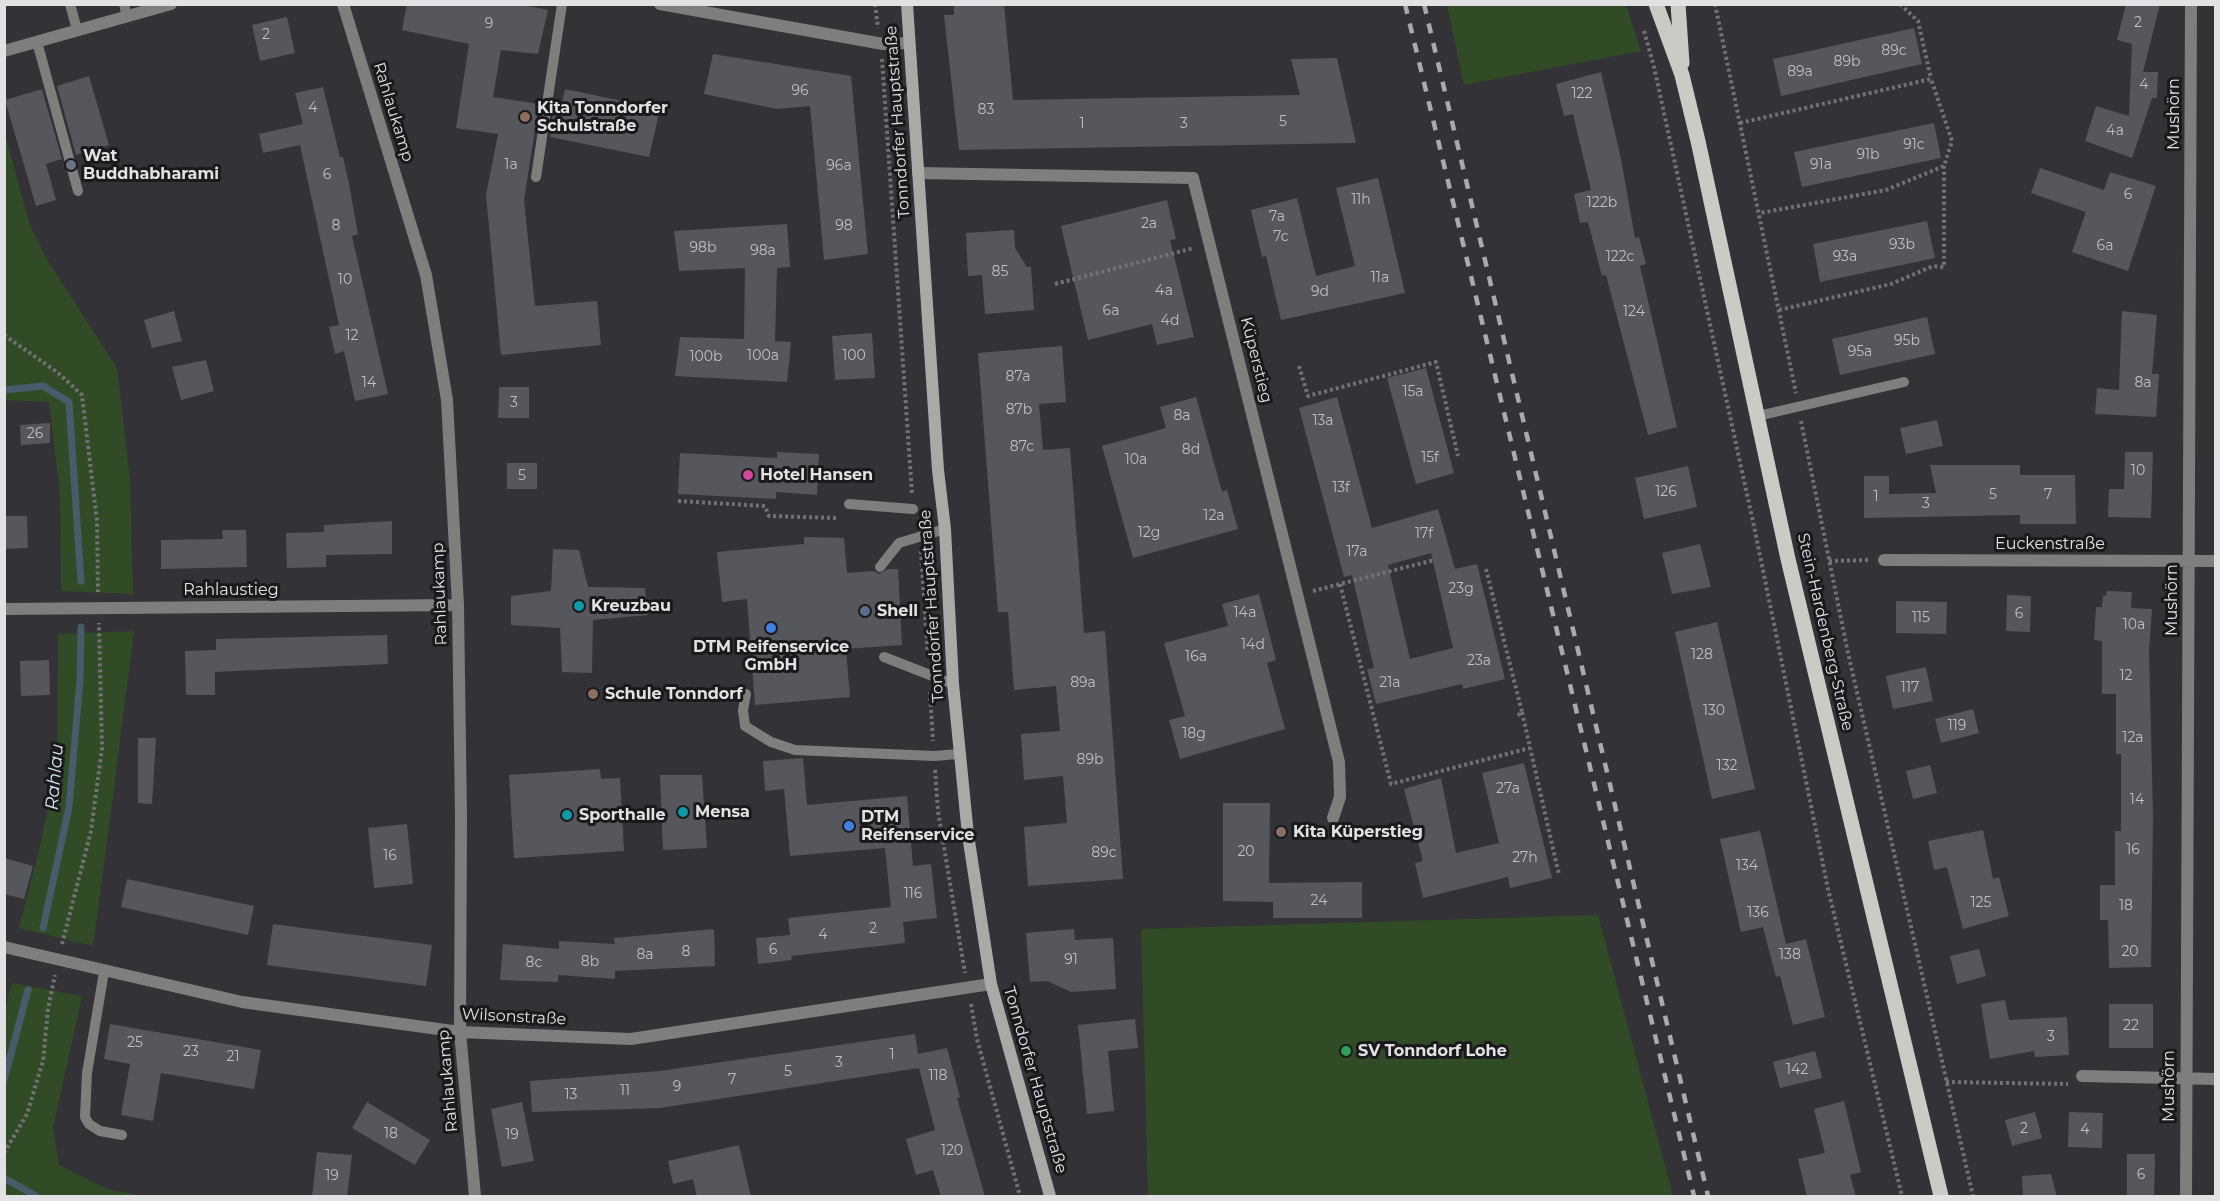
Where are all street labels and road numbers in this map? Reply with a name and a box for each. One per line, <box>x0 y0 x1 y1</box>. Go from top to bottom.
street label: Tonndorfer Hauptstraße <box>882 25 914 219</box>
street label: Rahlaukamp <box>369 60 417 164</box>
street label: Mushörn <box>2164 78 2184 150</box>
street label: Küperstieg <box>1236 315 1276 405</box>
street label: Tonndorfer Hauptstraße <box>916 509 948 703</box>
street label: Stein-Hardenberg-Straße <box>1793 531 1857 733</box>
street label: Euckenstraße <box>1995 534 2105 554</box>
street label: Rahlaukamp <box>429 542 451 646</box>
street label: Mushörn <box>2162 564 2182 636</box>
street label: Rahlaustieg <box>183 580 279 600</box>
street label: Tonndorfer Hauptstraße <box>999 984 1071 1176</box>
street label: Wilsonstraße <box>461 1005 567 1029</box>
street label: Rahlaukamp <box>434 1029 462 1133</box>
street label: Mushörn <box>2159 1050 2179 1122</box>

